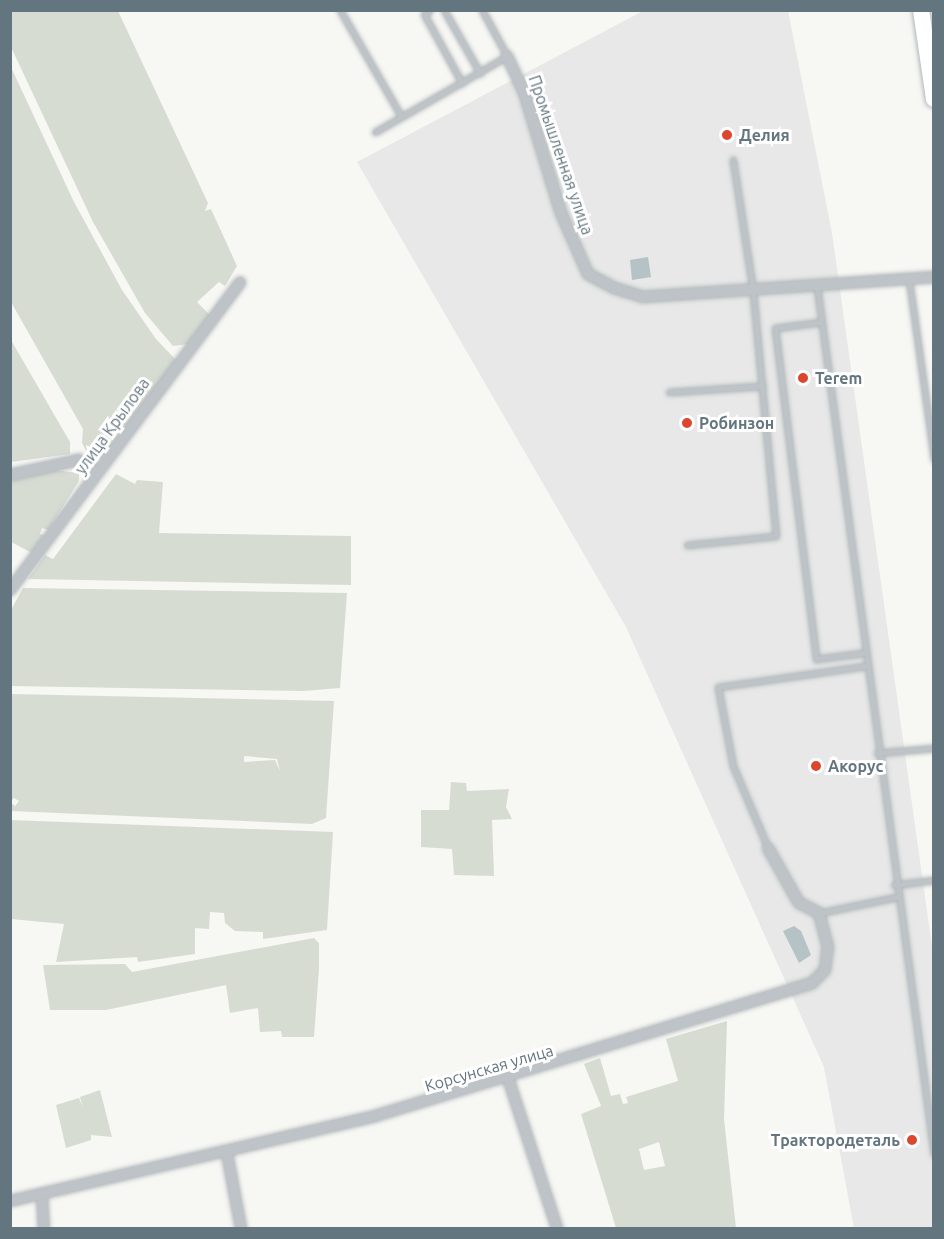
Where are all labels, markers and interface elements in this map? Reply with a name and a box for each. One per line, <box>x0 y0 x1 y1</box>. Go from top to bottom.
street label: Промышленная улица <box>525 73 597 237</box>
place label: Делия <box>739 125 790 145</box>
marker: Делия <box>720 128 734 142</box>
place label: Terem <box>815 368 862 388</box>
marker: Terem <box>796 371 810 385</box>
street label: улица Крылова <box>71 374 153 478</box>
place label: Робинзон <box>699 413 774 433</box>
marker: Робинзон <box>680 416 694 430</box>
place label: Акорус <box>828 756 883 776</box>
marker: Акорус <box>809 759 823 773</box>
street label: Корсунская улица <box>422 1040 556 1096</box>
place label: Трактородеталь <box>771 1130 900 1150</box>
marker: Трактородеталь <box>905 1133 919 1147</box>

